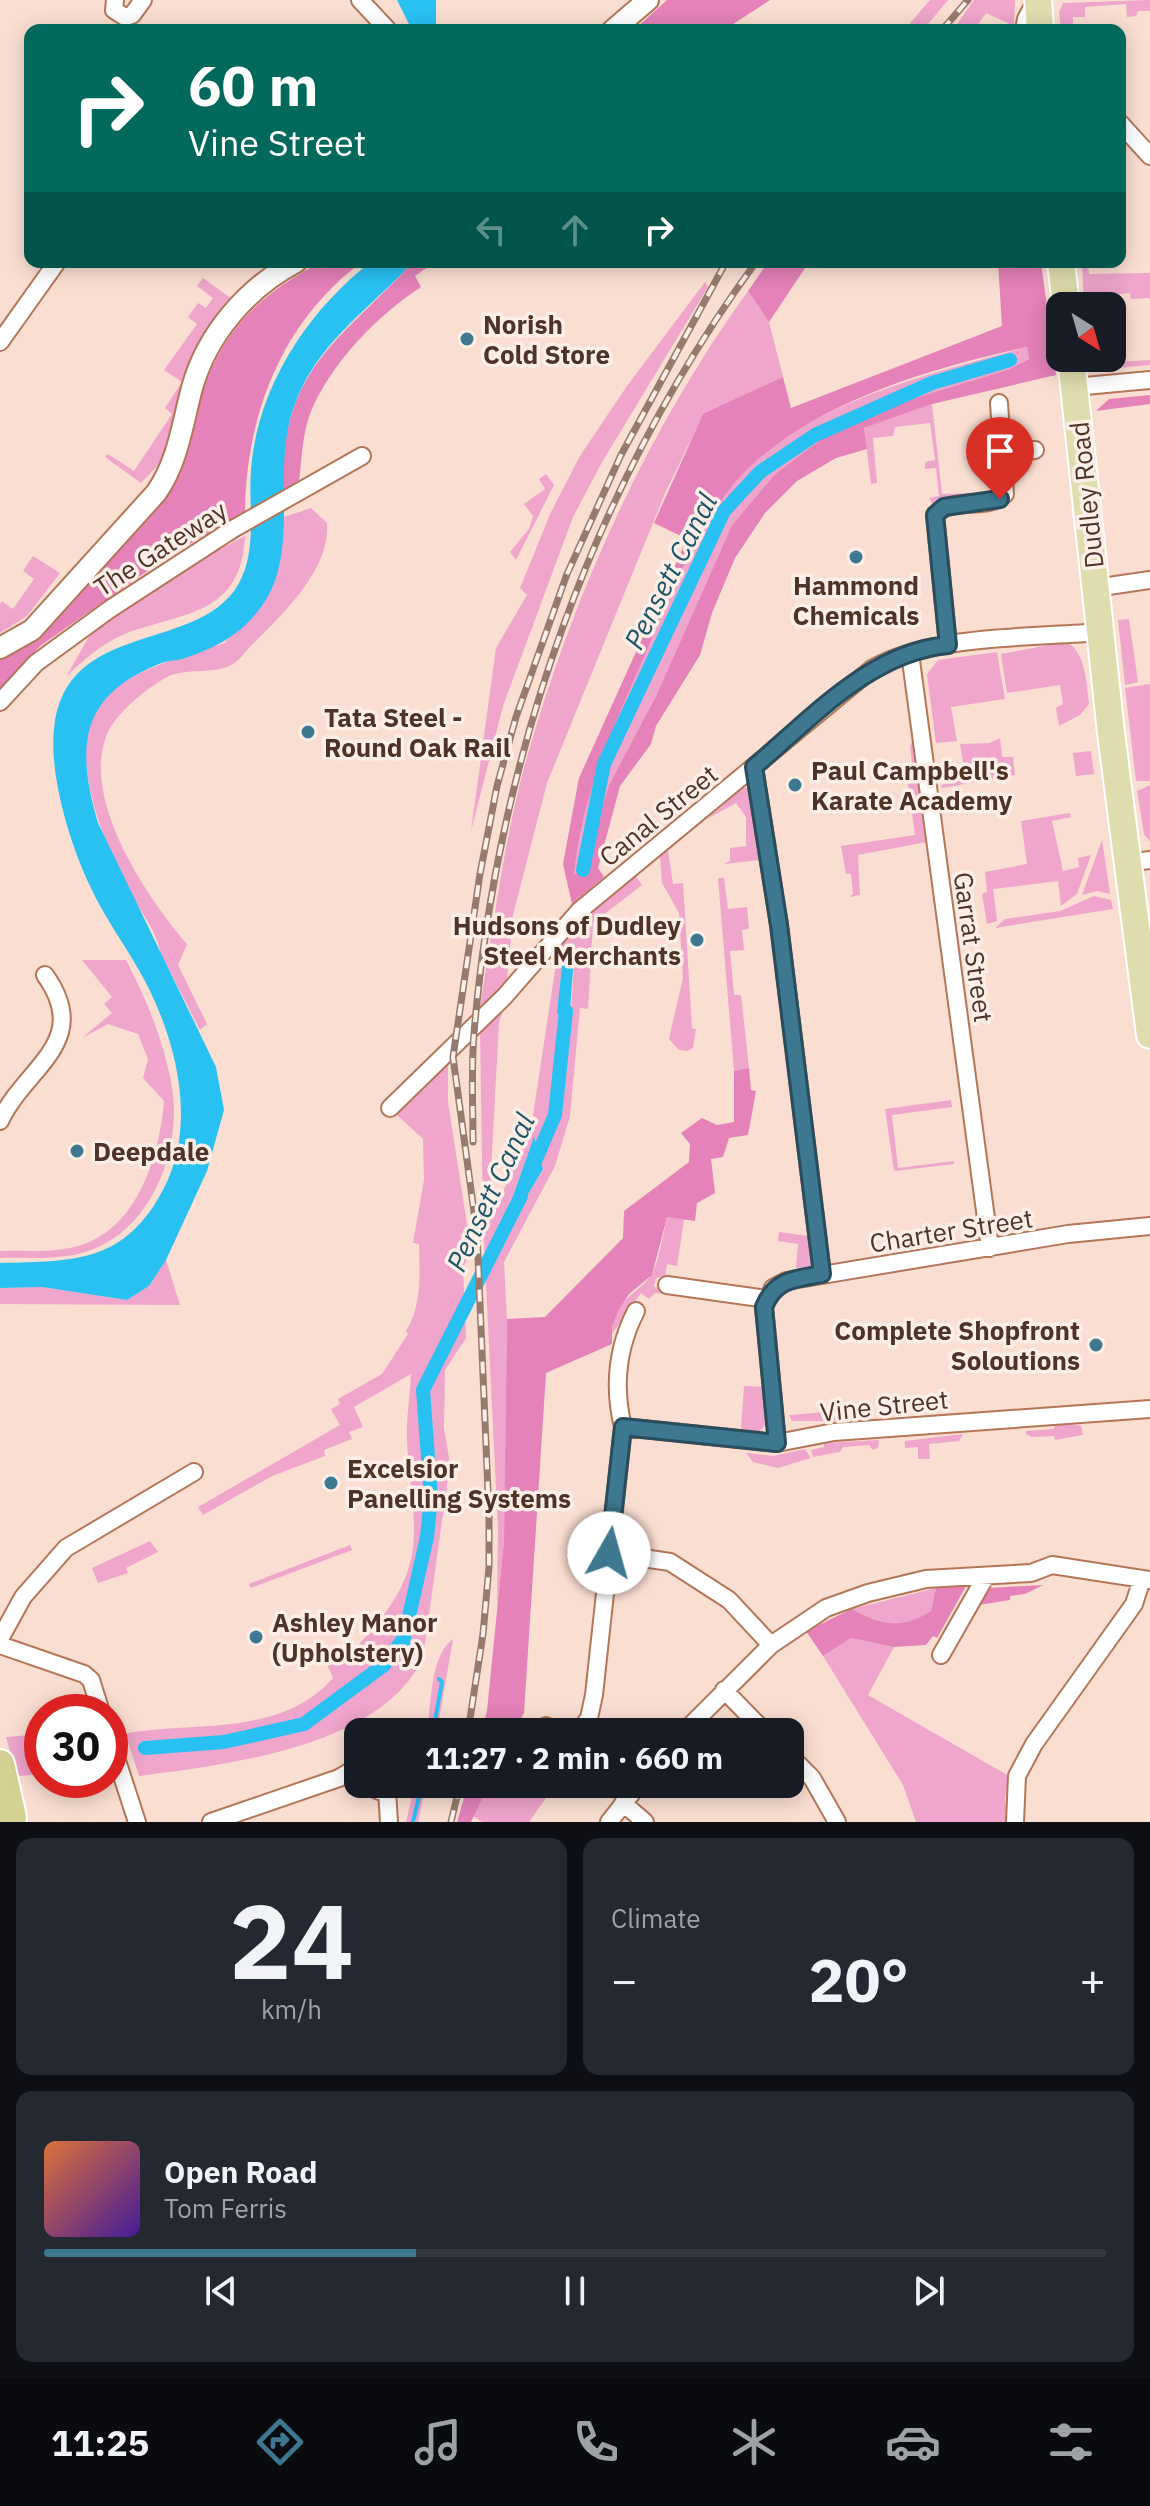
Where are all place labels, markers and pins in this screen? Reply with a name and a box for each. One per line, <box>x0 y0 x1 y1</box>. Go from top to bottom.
place label: Norish Cold Store <box>483 307 610 371</box>
marker: Norish Cold Store <box>458 330 476 348</box>
pin <box>966 417 1034 499</box>
marker: Hammond Chemicals <box>847 548 865 566</box>
place label: Hammond Chemicals <box>793 568 919 632</box>
place label: Tata Steel - Round Oak Rail <box>324 700 511 764</box>
marker: Tata Steel - Round Oak Rail <box>299 723 317 741</box>
place label: Paul Campbell's Karate Academy <box>811 753 1013 817</box>
marker: Paul Campbell's Karate Academy <box>786 776 804 794</box>
place label: Hudsons of Dudley Steel Merchants <box>453 908 681 972</box>
marker: Hudsons of Dudley Steel Merchants <box>688 931 706 949</box>
place label: Deepdale <box>93 1134 209 1168</box>
marker: Deepdale <box>68 1142 86 1160</box>
place label: Complete Shopfront Soloutions <box>834 1313 1080 1377</box>
marker: Complete Shopfront Soloutions <box>1087 1336 1105 1354</box>
place label: Excelsior Panelling Systems <box>347 1451 571 1515</box>
marker: Excelsior Panelling Systems <box>322 1474 340 1492</box>
place label: Ashley Manor (Upholstery) <box>272 1605 438 1669</box>
marker: Ashley Manor (Upholstery) <box>247 1628 265 1646</box>

